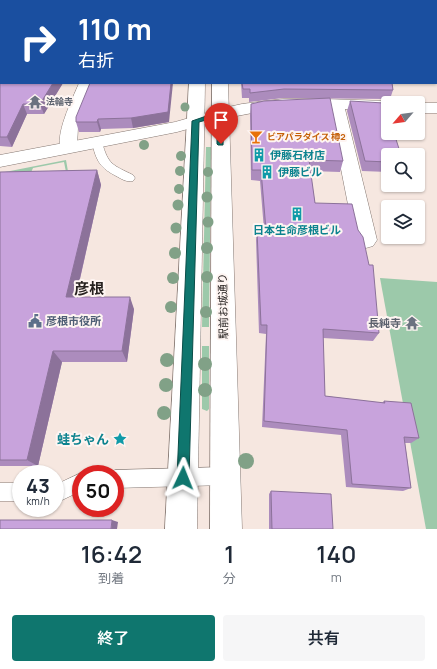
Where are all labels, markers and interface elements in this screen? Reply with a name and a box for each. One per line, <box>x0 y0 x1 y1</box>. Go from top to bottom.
text: 110 m <box>78 10 152 48</box>
icon: right <box>12 16 64 68</box>
text: 右折 <box>78 48 114 72</box>
temple icon: 法輪寺 <box>27 94 43 110</box>
place label: 法輪寺 <box>46 95 73 108</box>
north arrow <box>381 96 425 140</box>
map controls <box>381 96 425 244</box>
pin <box>204 103 238 144</box>
icon: arrive <box>210 109 232 131</box>
bar icon: ビアパラダイス 樽2 <box>248 129 264 145</box>
place label: ビアパラダイス 樽2 <box>267 130 346 143</box>
building icon: 伊藤石材店 <box>251 147 267 163</box>
place label: 伊藤石材店 <box>270 147 325 162</box>
button: search <box>381 148 425 192</box>
building icon: 伊藤ビル <box>259 164 275 180</box>
place label: 伊藤ビル <box>278 164 322 179</box>
button: layers <box>381 200 425 244</box>
building icon: 日本生命彦根ビル <box>289 206 305 222</box>
place label: 日本生命彦根ビル <box>253 222 341 237</box>
street label: 駅前お城通り <box>214 273 231 339</box>
district label: 彦根 <box>74 278 104 299</box>
public building icon: 彦根市役所 <box>27 313 43 329</box>
place label: 彦根市役所 <box>46 313 101 328</box>
place label: 長純寺 <box>368 315 401 330</box>
temple icon: 長純寺 <box>404 315 420 331</box>
place label: 蛙ちゃん <box>57 430 109 448</box>
place icon: 蛙ちゃん <box>112 431 128 447</box>
position arrow <box>162 457 204 499</box>
speed limit sign: 50 <box>72 465 124 517</box>
text: 43 <box>26 472 50 499</box>
text: km/h <box>26 494 50 508</box>
text: 16:42 <box>81 537 142 570</box>
text: 1 <box>224 537 234 570</box>
text: 140 <box>316 537 356 570</box>
text: m <box>331 568 342 586</box>
text: 到着 <box>98 569 124 587</box>
text: 分 <box>223 569 236 587</box>
button: 終了 <box>12 615 215 661</box>
button: 共有 <box>223 615 425 661</box>

